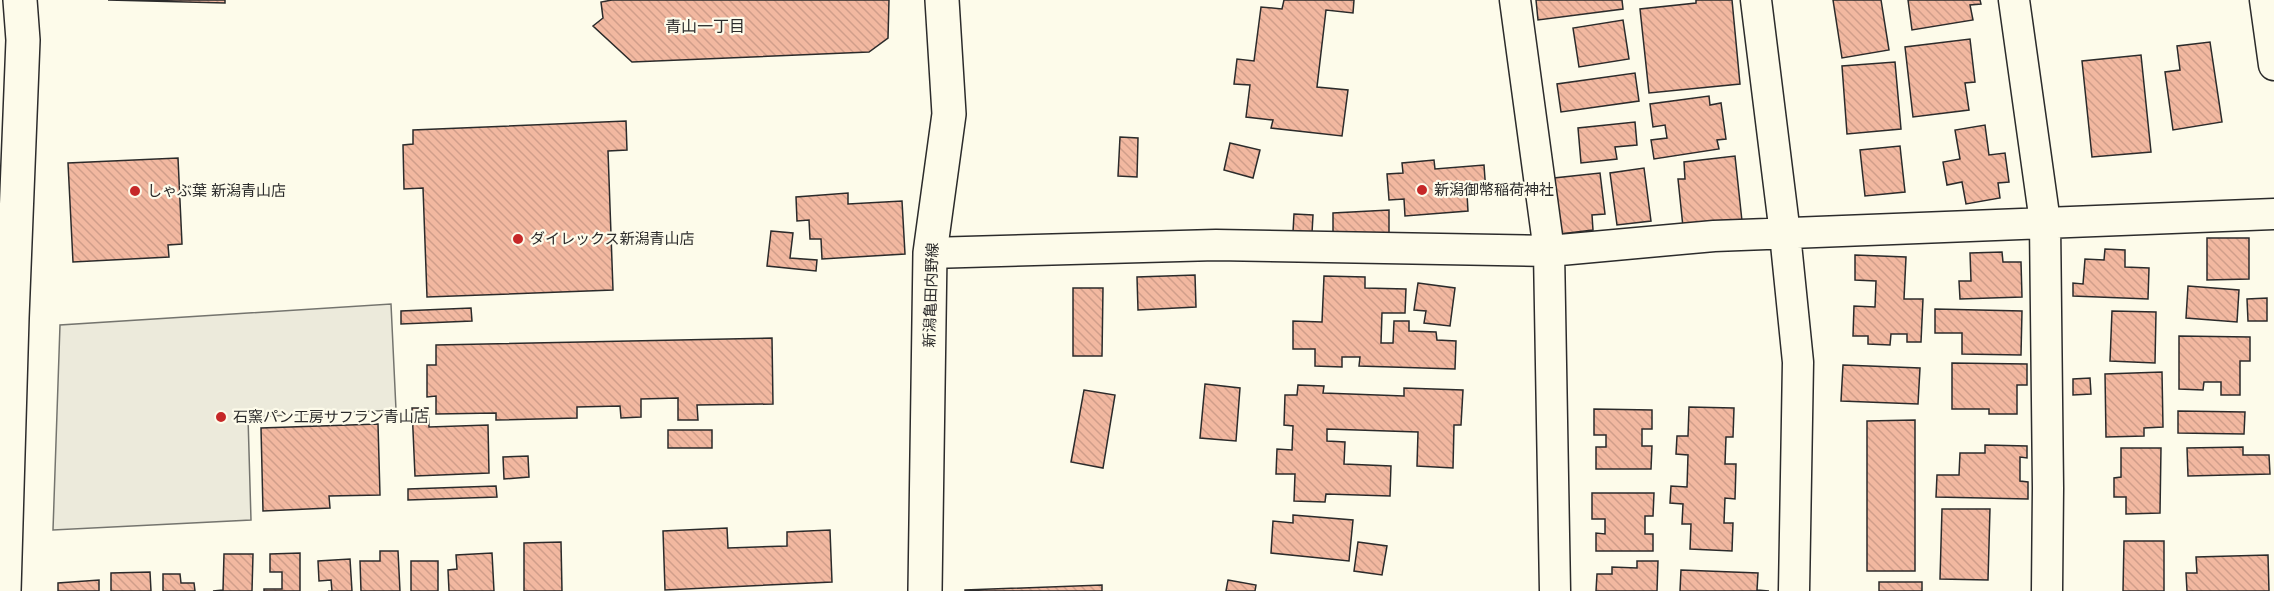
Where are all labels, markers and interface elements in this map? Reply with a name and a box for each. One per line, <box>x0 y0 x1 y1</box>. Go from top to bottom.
district label: 青山一丁目 <box>665 17 745 36</box>
place label: 新潟御幣稲荷神社 <box>1434 181 1554 199</box>
place label: しゃぶ葉 新潟青山店 <box>147 182 286 200</box>
marker: 新潟御幣稲荷神社 <box>1415 183 1429 197</box>
marker: しゃぶ葉 新潟青山店 <box>128 184 142 198</box>
place label: ダイレックス新潟青山店 <box>530 230 695 248</box>
marker: ダイレックス新潟青山店 <box>511 232 525 246</box>
street label: 新潟亀田内野線 <box>920 242 942 348</box>
place label: 石窯パン工房サフラン青山店 <box>233 408 429 426</box>
marker: 石窯パン工房サフラン青山店 <box>214 410 228 424</box>

